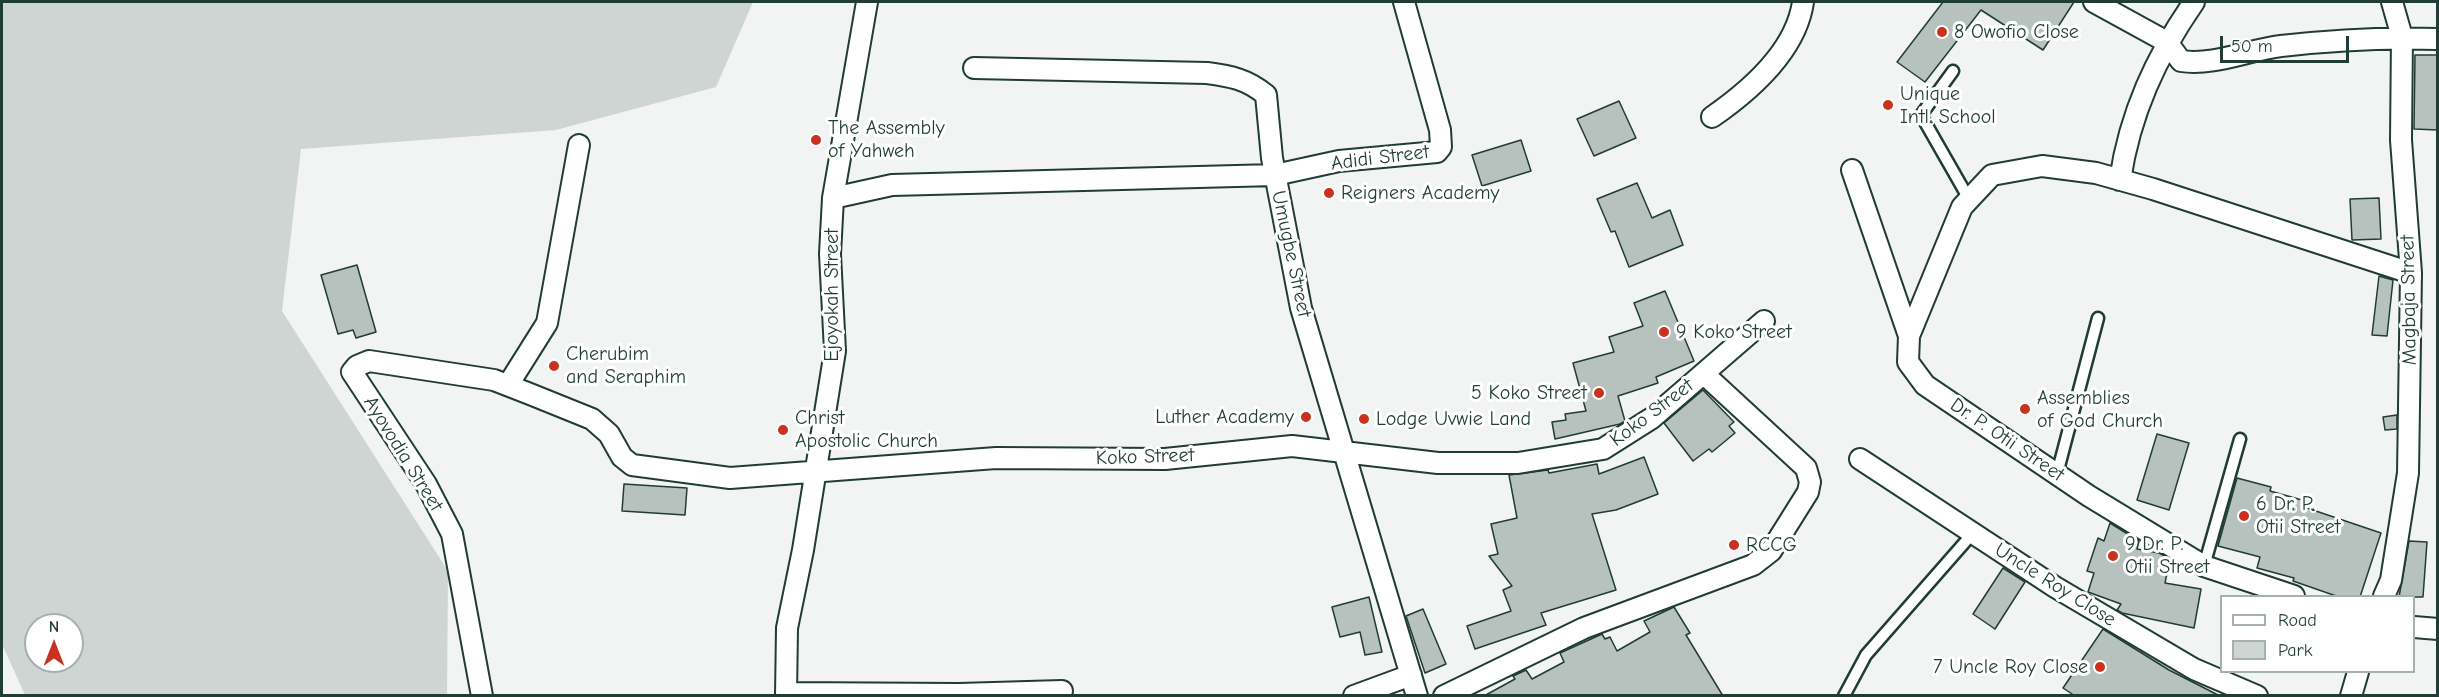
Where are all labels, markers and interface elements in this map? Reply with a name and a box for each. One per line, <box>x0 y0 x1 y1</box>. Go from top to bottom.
place label: 8 Owofio Close <box>1954 20 2079 44</box>
scale bar <box>2223 24 2352 62</box>
marker: 8 Owofio Close <box>1935 25 1949 39</box>
text: 50 m <box>2231 36 2273 57</box>
place label: Unique Intl. School <box>1900 82 1996 129</box>
marker: Unique Intl. School <box>1881 98 1895 112</box>
place label: The Assembly of Yahweh <box>828 116 945 163</box>
marker: The Assembly of Yahweh <box>809 133 823 147</box>
street label: Adidi Street <box>1330 140 1430 176</box>
place label: Reigners Academy <box>1341 181 1500 205</box>
marker: Reigners Academy <box>1322 186 1336 200</box>
street label: Umugbe Street <box>1266 189 1316 319</box>
street label: Ejoyokah Street <box>820 228 844 362</box>
street label: Magbaja Street <box>2396 235 2422 365</box>
place label: 9 Koko Street <box>1676 320 1792 344</box>
marker: 9 Koko Street <box>1657 325 1671 339</box>
place label: Cherubim and Seraphim <box>566 342 686 389</box>
marker: Cherubim and Seraphim <box>547 359 561 373</box>
street label: Koko Street <box>1605 374 1699 452</box>
place label: 5 Koko Street <box>1471 381 1587 405</box>
marker: 5 Koko Street <box>1592 386 1606 400</box>
place label: Assemblies of God Church <box>2037 386 2163 433</box>
street label: Ayovodia Street <box>358 392 448 516</box>
street label: Dr. P. Otii Street <box>1945 393 2069 487</box>
marker: Assemblies of God Church <box>2018 402 2032 416</box>
place label: Luther Academy <box>1155 405 1294 429</box>
place label: Christ Apostolic Church <box>795 406 938 453</box>
place label: Lodge Uvwie Land <box>1376 407 1531 431</box>
marker: Luther Academy <box>1299 410 1313 424</box>
marker: Lodge Uvwie Land <box>1357 412 1371 426</box>
marker: Christ Apostolic Church <box>776 423 790 437</box>
street label: Koko Street <box>1095 443 1195 471</box>
place label: 6 Dr. P. Otii Street <box>2256 492 2340 539</box>
marker: 6 Dr. P. Otii Street <box>2237 509 2251 523</box>
place label: 9 Dr. P. Otii Street <box>2125 532 2209 579</box>
place label: RCCG <box>1746 533 1797 557</box>
marker: RCCG <box>1727 538 1741 552</box>
street label: Uncle Roy Close <box>1990 538 2120 632</box>
marker: 9 Dr. P. Otii Street <box>2106 549 2120 563</box>
legend <box>2220 595 2415 673</box>
text: Road <box>2278 610 2317 631</box>
north arrow <box>24 613 84 673</box>
text: N <box>49 618 59 636</box>
text: Park <box>2278 640 2312 661</box>
place label: 7 Uncle Roy Close <box>1933 655 2088 679</box>
marker: 7 Uncle Roy Close <box>2093 660 2107 674</box>

